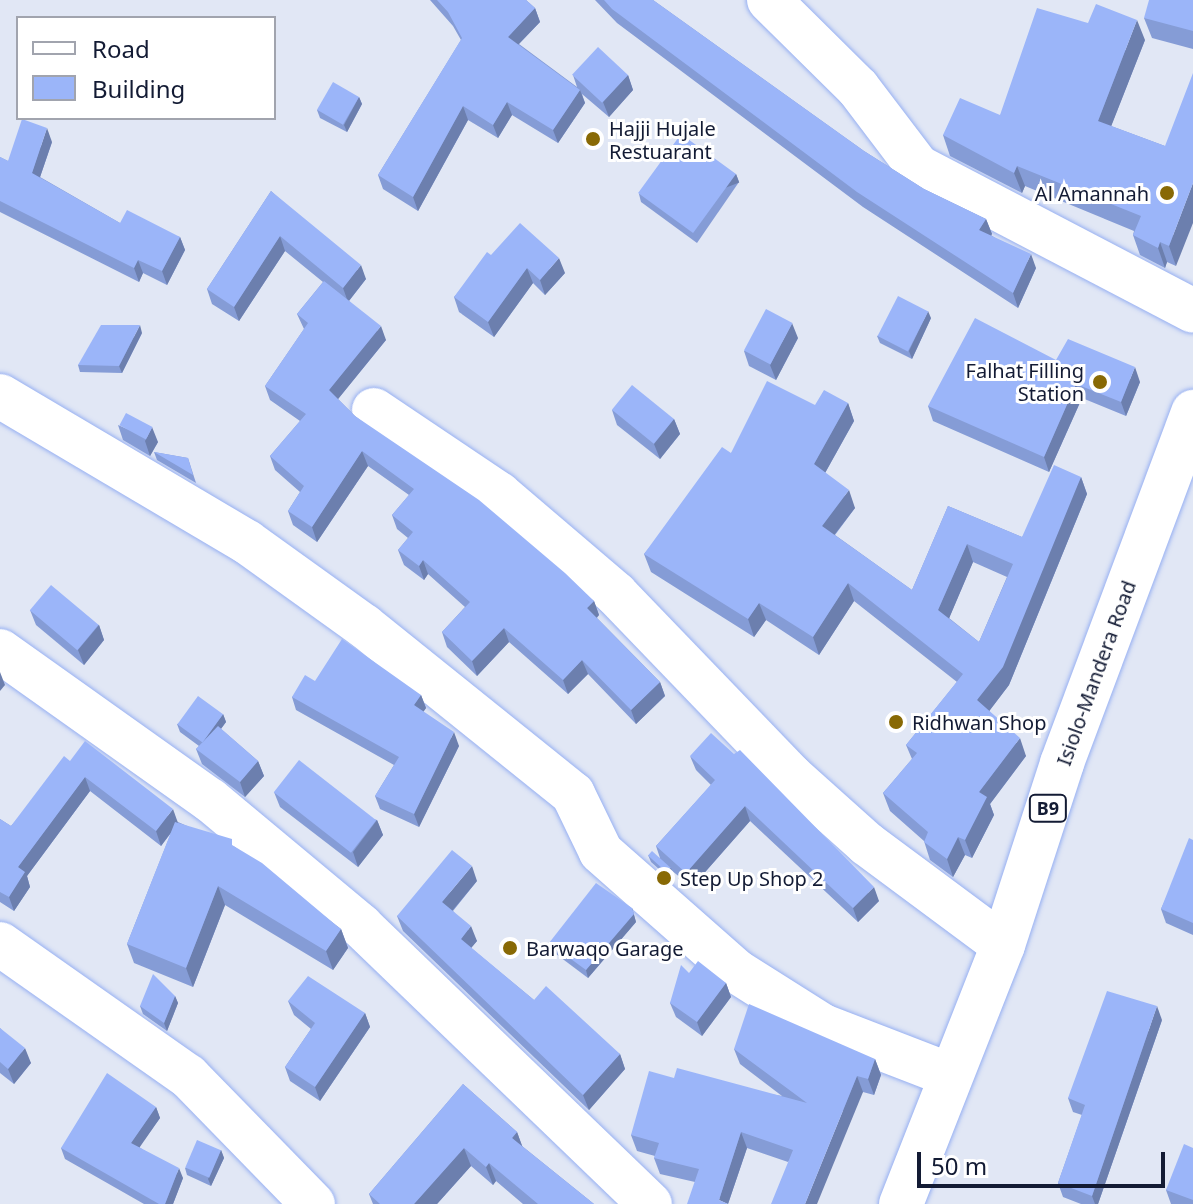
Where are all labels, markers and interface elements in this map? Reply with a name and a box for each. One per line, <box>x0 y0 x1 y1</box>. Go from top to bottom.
legend <box>16 16 276 120</box>
text: Road <box>92 32 150 65</box>
text: Building <box>92 72 185 105</box>
place label: Hajji Hujale Restuarant <box>609 116 716 163</box>
marker: Hajji Hujale Restuarant <box>584 130 602 148</box>
place label: Al Amannah <box>1035 181 1149 205</box>
marker: Al Amannah <box>1156 182 1178 204</box>
place label: Falhat Filling Station <box>966 358 1084 405</box>
marker: Falhat Filling Station <box>1091 373 1109 391</box>
street label: Isiolo-Mandera Road <box>1051 577 1141 769</box>
place label: Ridhwan Shop <box>912 710 1046 734</box>
marker: Ridhwan Shop <box>887 713 905 731</box>
road number: B9 <box>1028 794 1068 822</box>
place label: Step Up Shop 2 <box>680 866 823 890</box>
marker: Step Up Shop 2 <box>655 869 673 887</box>
place label: Barwaqo Garage <box>526 936 683 960</box>
marker: Barwaqo Garage <box>501 939 519 957</box>
scale bar <box>921 1136 1169 1186</box>
text: 50 m <box>931 1149 987 1182</box>

